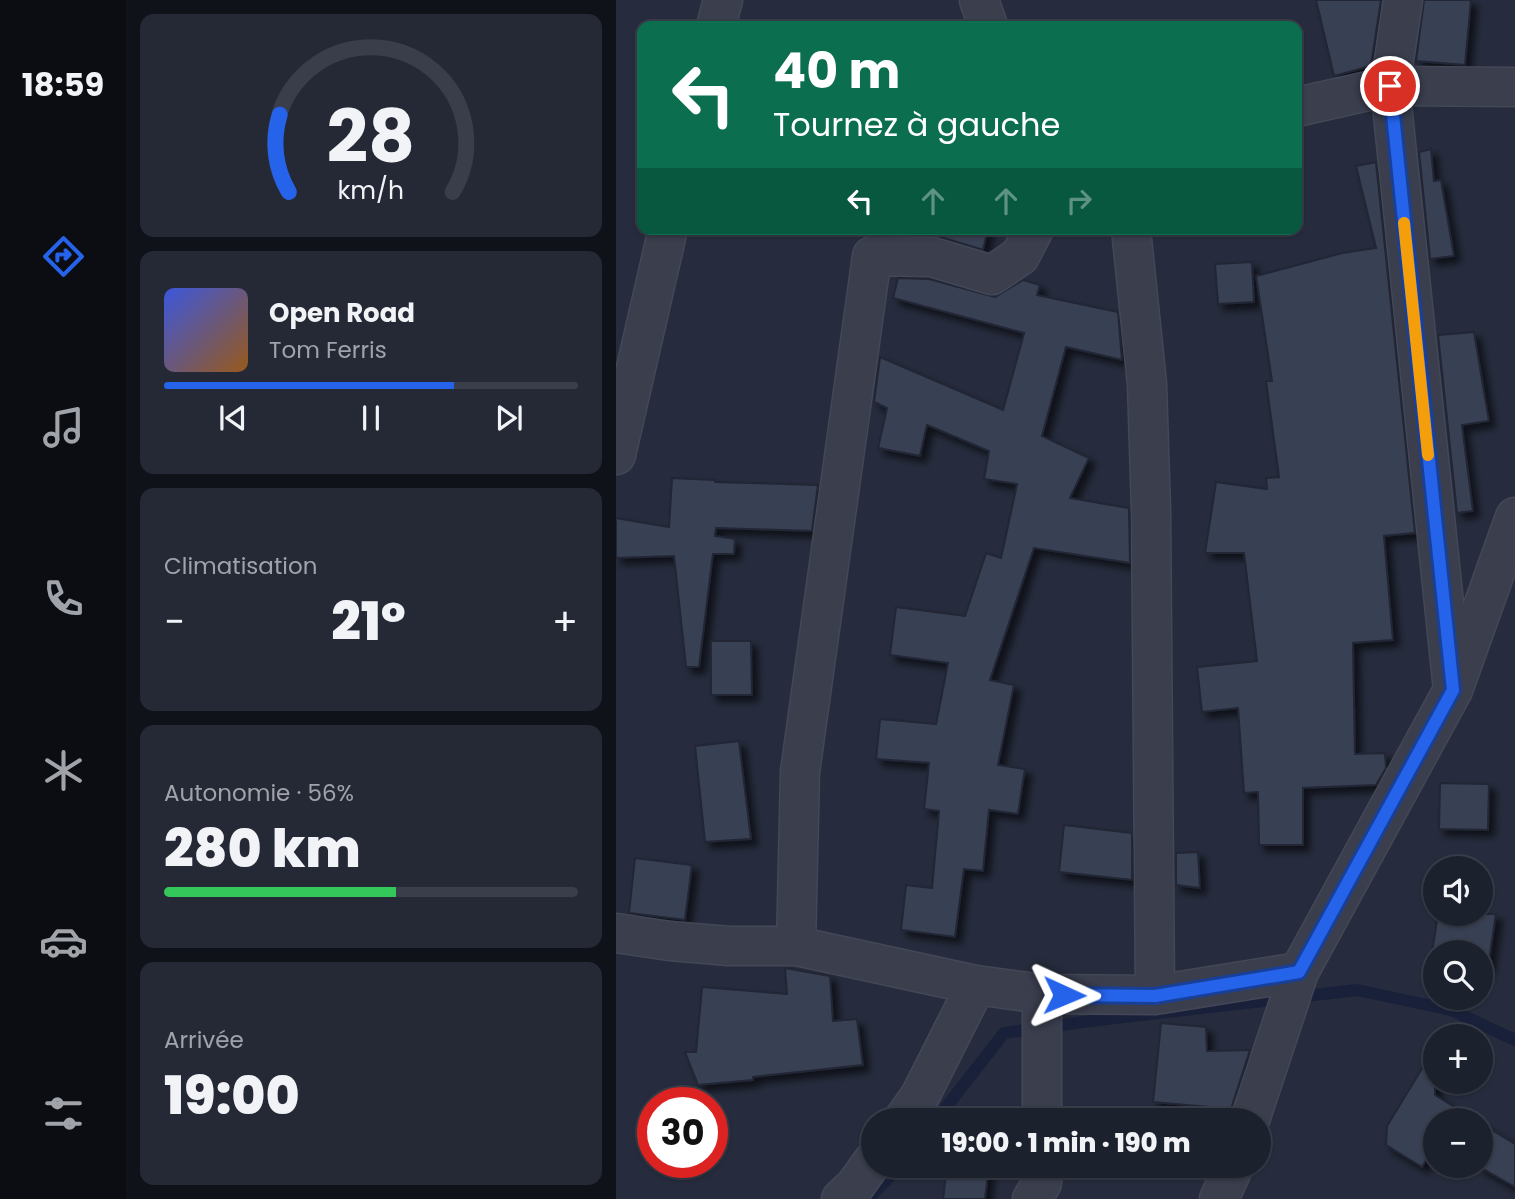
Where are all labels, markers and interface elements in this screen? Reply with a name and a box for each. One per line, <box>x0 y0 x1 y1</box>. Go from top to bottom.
text: 40 m <box>773 37 900 105</box>
icon: left <box>658 49 749 140</box>
pin <box>1360 56 1420 116</box>
text: 18:59 <box>22 62 104 107</box>
icon: arrive <box>1371 67 1409 105</box>
text: 28 <box>327 86 415 187</box>
text: Tournez à gauche <box>773 102 1060 147</box>
text: km/h <box>338 172 404 207</box>
icon: left <box>841 182 879 220</box>
icon: ahead <box>914 182 952 220</box>
icon: ahead <box>987 182 1025 220</box>
icon: right <box>1060 182 1098 220</box>
icon: directions <box>39 232 88 281</box>
text: Open Road <box>269 295 415 331</box>
text: Tom Ferris <box>269 334 387 366</box>
icon: previous <box>214 399 252 437</box>
icon: pause <box>352 399 390 437</box>
icon: next <box>490 399 528 437</box>
icon: music <box>39 403 88 452</box>
text: Climatisation <box>164 550 317 582</box>
icon: phone <box>39 574 88 623</box>
text: 21° <box>331 585 406 658</box>
text: − <box>164 595 185 648</box>
text: + <box>552 595 578 648</box>
icon: climate <box>39 746 88 795</box>
text: Autonomie · 56% <box>164 777 354 809</box>
text: 280 km <box>164 812 361 885</box>
map controls <box>1423 856 1493 1178</box>
button: sound <box>1423 856 1493 926</box>
icon: car <box>39 917 88 966</box>
button: search <box>1423 940 1493 1010</box>
position arrow <box>1027 958 1101 1032</box>
text: Arrivée <box>164 1024 244 1056</box>
button: + <box>1423 1024 1493 1094</box>
text: 19:00 <box>164 1059 300 1132</box>
speed limit sign: 30 <box>637 1087 728 1178</box>
icon: filters <box>39 1089 88 1138</box>
button: − <box>1423 1108 1493 1178</box>
text: 19:00 · 1 min · 190 m <box>942 1125 1190 1161</box>

